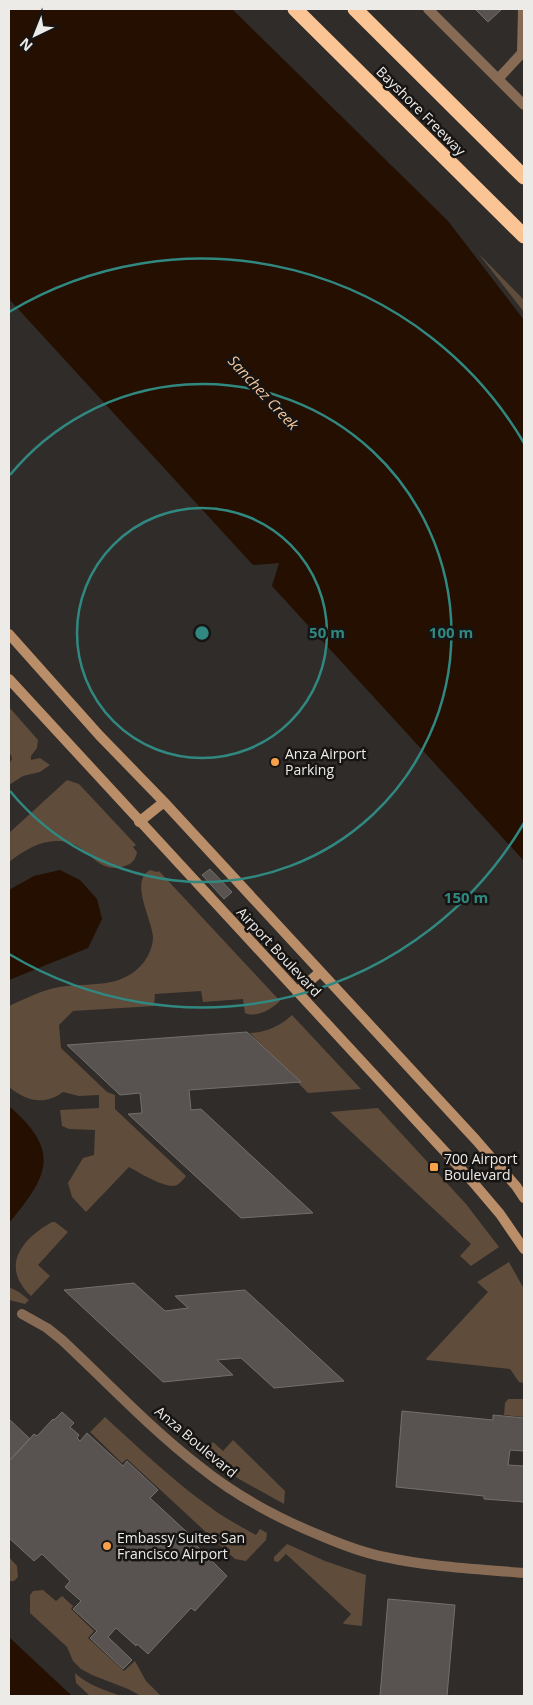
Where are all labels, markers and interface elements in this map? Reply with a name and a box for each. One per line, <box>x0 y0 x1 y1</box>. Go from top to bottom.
north arrow <box>10 10 60 60</box>
text: N <box>15 34 36 56</box>
street label: Bayshore Freeway <box>373 62 471 160</box>
water label: Sanchez Creek <box>224 351 304 434</box>
text: 50 m <box>309 622 345 642</box>
text: 100 m <box>429 622 473 642</box>
centre of rings <box>193 624 211 642</box>
place label: Anza Airport Parking <box>285 744 366 779</box>
marker: Anza Airport Parking <box>269 756 281 768</box>
text: 150 m <box>444 887 488 907</box>
street label: Airport Boulevard <box>233 903 326 1001</box>
place label: 700 Airport Boulevard <box>444 1149 517 1184</box>
marker: 700 Airport Boulevard <box>428 1161 440 1173</box>
street label: Anza Boulevard <box>151 1402 241 1482</box>
place label: Embassy Suites San Francisco Airport <box>117 1528 245 1563</box>
marker: Embassy Suites San Francisco Airport <box>101 1540 113 1552</box>

